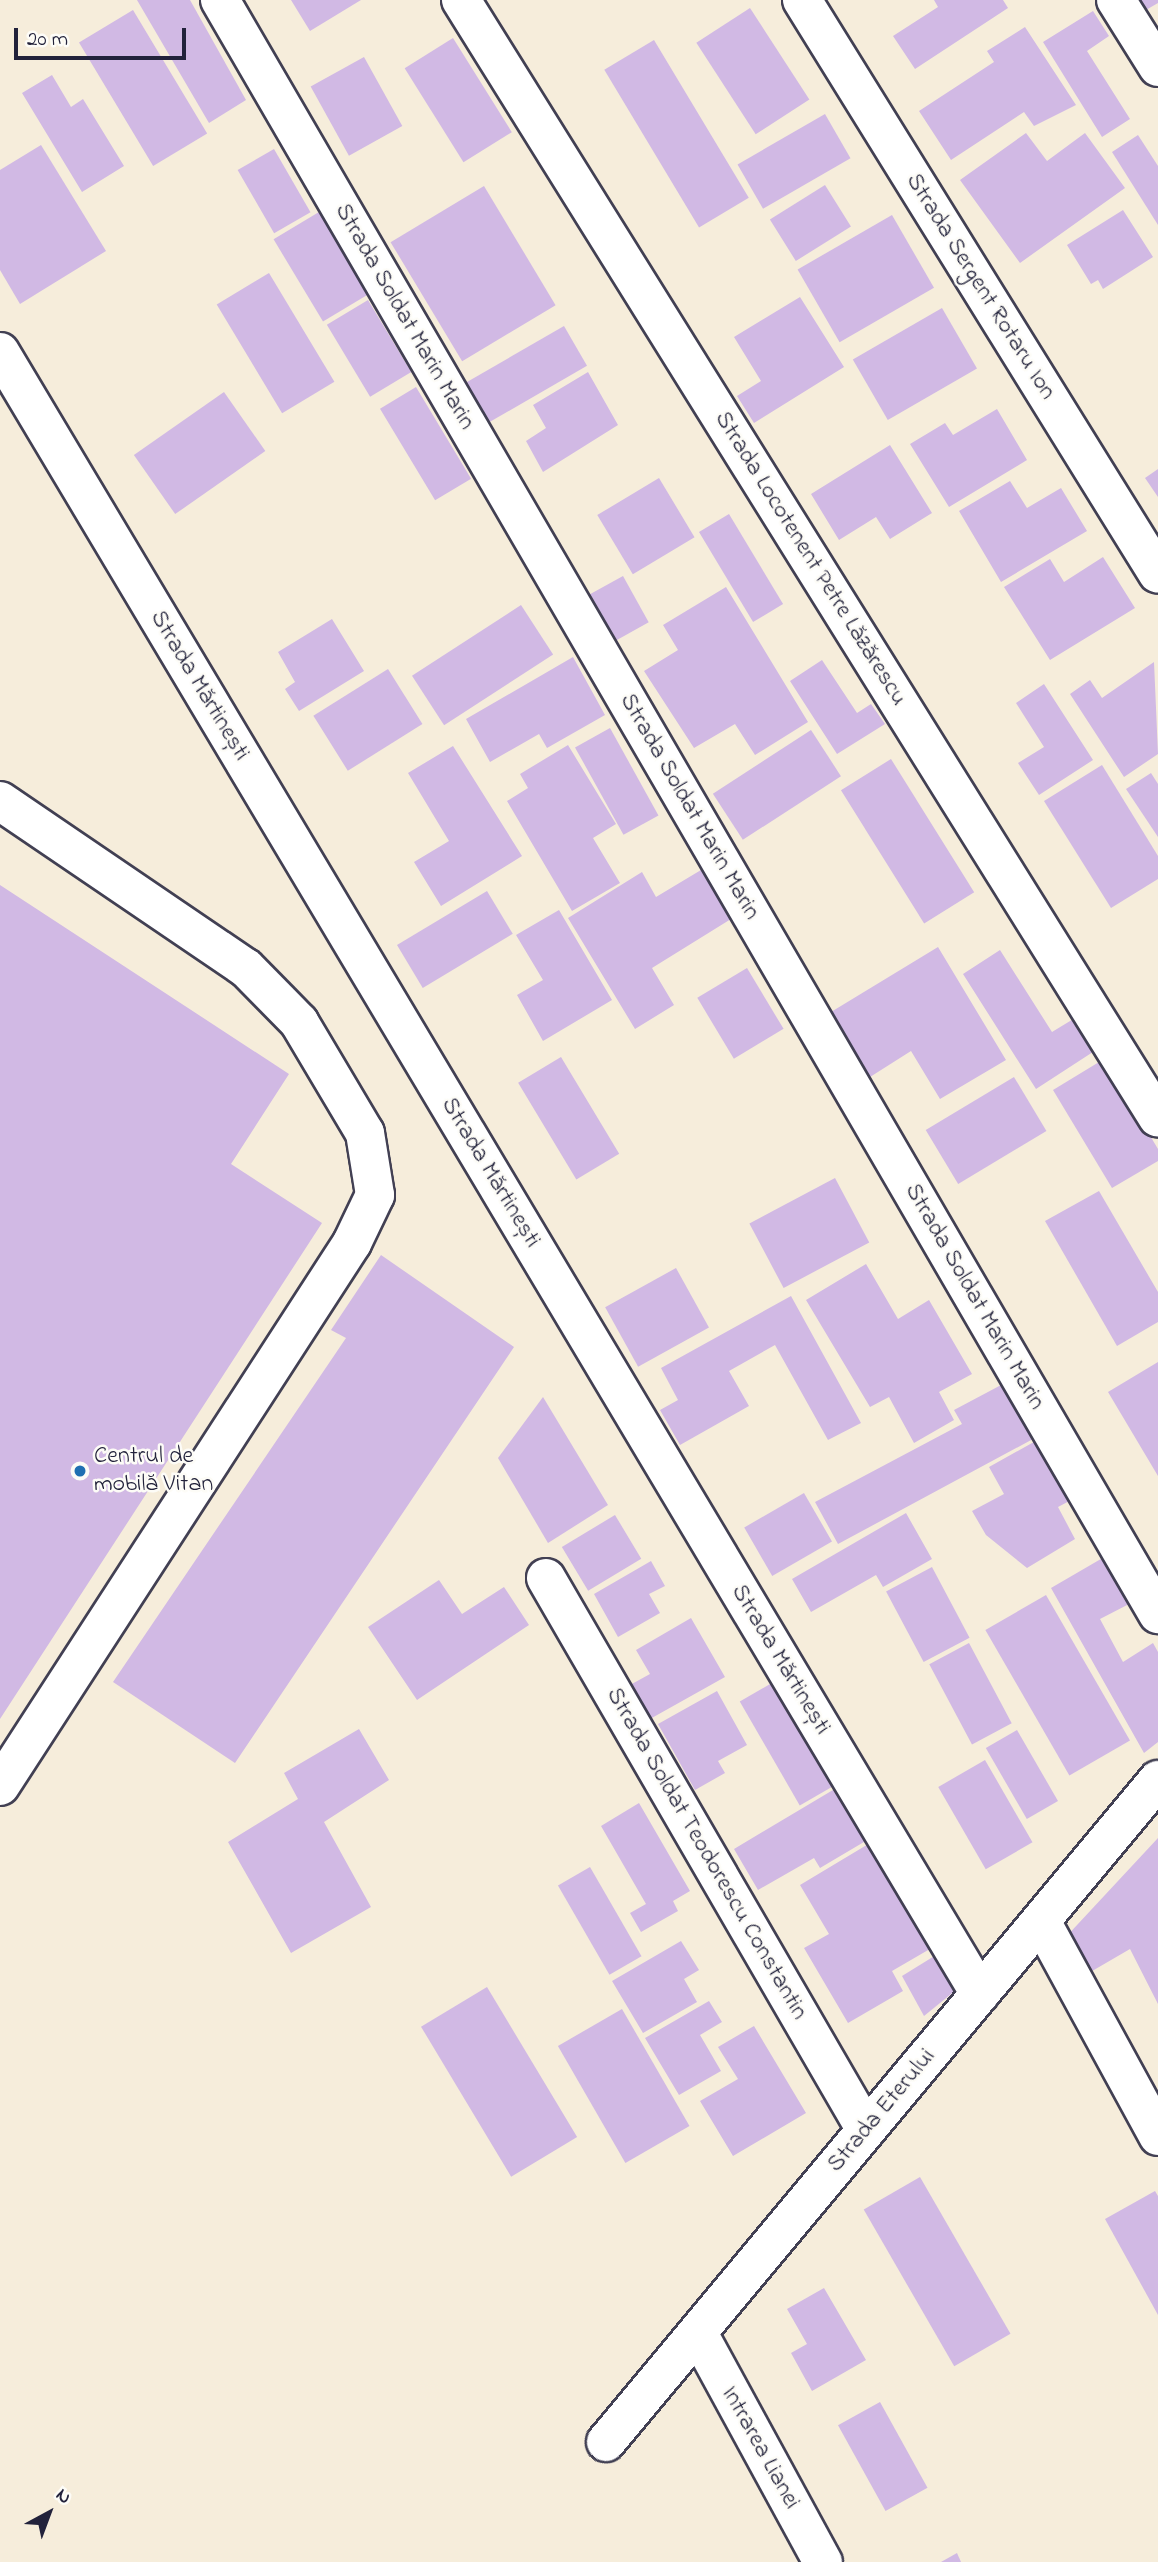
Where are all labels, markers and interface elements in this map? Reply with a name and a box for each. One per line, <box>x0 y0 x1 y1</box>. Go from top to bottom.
scale bar <box>18 14 189 58</box>
text: 20 m <box>27 25 68 55</box>
street label: Strada Sergent Rotaru Ion <box>899 169 1061 405</box>
street label: Strada Soldat Marin Marin <box>327 199 481 435</box>
street label: Strada Locotenent Petre Lăzărescu <box>707 407 913 711</box>
street label: Strada Mărtinești <box>143 606 255 766</box>
street label: Strada Soldat Marin Marin <box>612 689 766 925</box>
street label: Strada Mărtinești <box>434 1093 546 1253</box>
street label: Strada Soldat Marin Marin <box>897 1179 1051 1415</box>
place label: Centrul de mobilă Vitan <box>94 1443 213 1499</box>
marker: Centrul de mobilă Vitan <box>72 1463 88 1479</box>
street label: Strada Mărtinești <box>724 1580 836 1740</box>
street label: Strada Soldat Teodorescu Constantin <box>599 1683 813 2025</box>
street label: Strada Eterului <box>822 2043 942 2179</box>
street label: Intrarea Lianei <box>714 2381 806 2515</box>
north arrow <box>14 2478 84 2548</box>
text: N <box>49 2482 77 2511</box>

